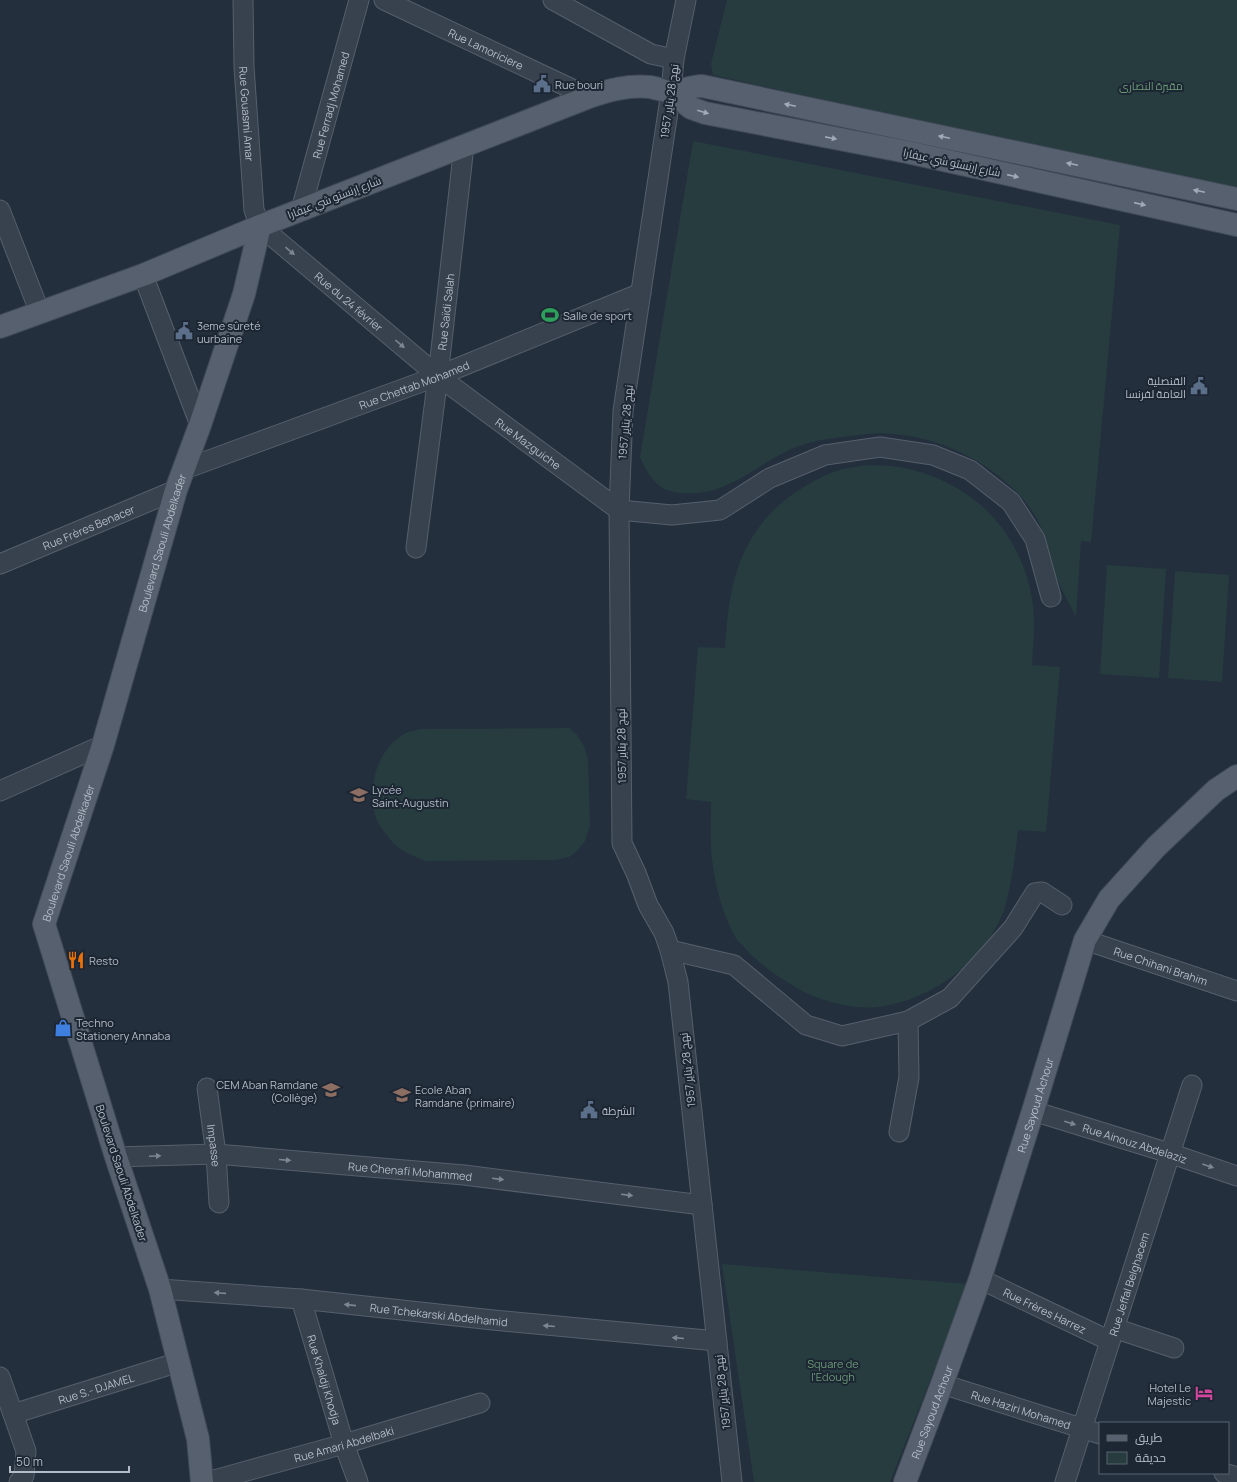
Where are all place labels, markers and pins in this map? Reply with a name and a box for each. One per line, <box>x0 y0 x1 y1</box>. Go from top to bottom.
public building icon: Rue bouri <box>532 74 552 94</box>
place label: Rue bouri <box>555 77 603 92</box>
sports icon: Salle de sport <box>540 305 560 325</box>
place label: Salle de sport <box>563 308 632 323</box>
place label: 3eme sûreté uurbaine <box>197 318 261 346</box>
public building icon: 3eme sûreté uurbaine <box>174 321 194 341</box>
place label: القنصلية العامة لفرنسا <box>1125 373 1186 401</box>
public building icon: القنصلية العامة لفرنسا <box>1189 376 1209 396</box>
place label: Lycée Saint-Augustin <box>372 782 449 810</box>
school or university icon: Lycée Saint-Augustin <box>349 785 369 805</box>
restaurant icon: Resto <box>66 950 86 970</box>
place label: Resto <box>89 953 119 968</box>
place label: Techno Stationery Annaba <box>76 1015 170 1043</box>
shop icon: Techno Stationery Annaba <box>53 1018 73 1038</box>
place label: CEM Aban Ramdane (Collège) <box>216 1077 319 1105</box>
school or university icon: CEM Aban Ramdane (Collège) <box>321 1080 341 1100</box>
place label: Ecole Aban Ramdane (primaire) <box>415 1082 515 1110</box>
school or university icon: Ecole Aban Ramdane (primaire) <box>392 1085 412 1105</box>
public building icon: الشرطة <box>579 1100 599 1120</box>
place label: الشرطة <box>602 1103 635 1118</box>
place label: Hotel Le Majestic <box>1148 1380 1192 1408</box>
hotel icon: Hotel Le Majestic <box>1194 1383 1214 1403</box>

